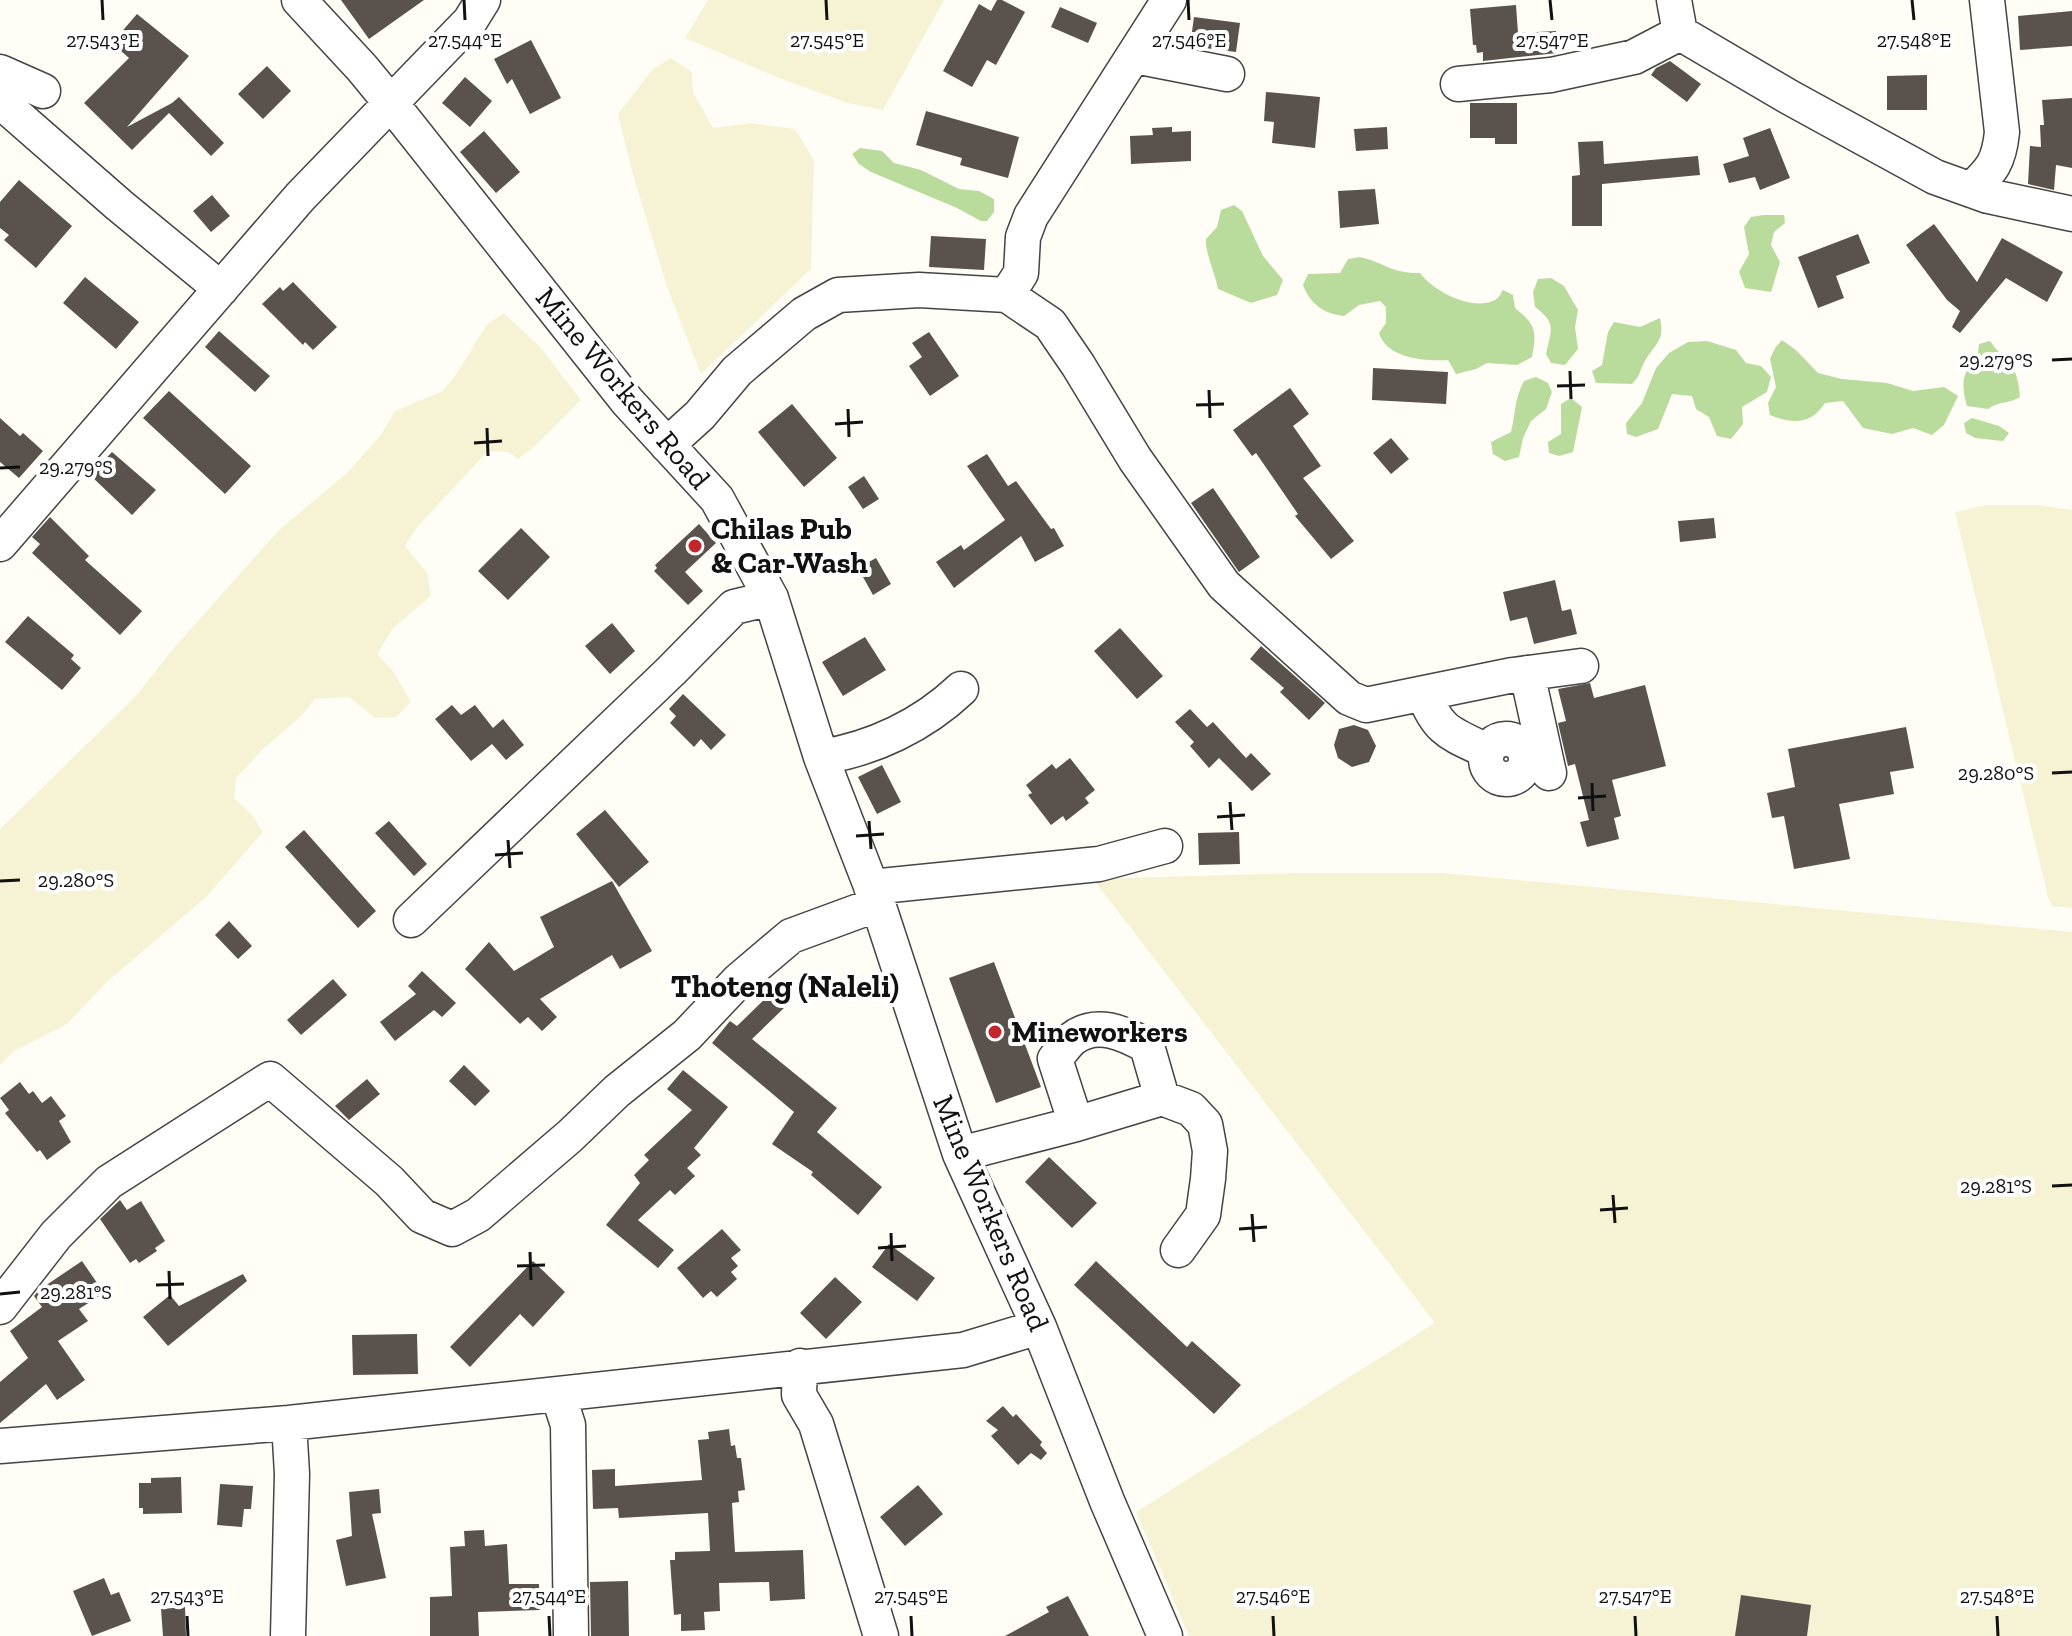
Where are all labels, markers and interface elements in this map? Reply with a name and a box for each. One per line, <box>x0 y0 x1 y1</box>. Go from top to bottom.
text: 27.543°E <box>66 28 140 52</box>
text: 27.544°E <box>428 28 502 52</box>
text: 27.545°E <box>790 28 864 52</box>
text: 27.546°E <box>1152 28 1226 52</box>
text: 27.547°E <box>1516 28 1588 52</box>
text: 27.548°E <box>1877 28 1951 52</box>
street label: Mine Workers Road <box>528 280 718 497</box>
text: 29.279°S <box>1959 348 2033 372</box>
text: 29.279°S <box>39 455 113 479</box>
place label: Chilas Pub & Car-Wash <box>711 511 868 581</box>
marker: Chilas Pub & Car-Wash <box>686 537 704 555</box>
text: 29.280°S <box>1958 761 2034 785</box>
text: 29.280°S <box>38 868 114 892</box>
district label: Thoteng (Naleli) <box>671 967 899 1005</box>
place label: Mineworkers <box>1011 1014 1188 1050</box>
marker: Mineworkers <box>986 1023 1004 1041</box>
street label: Mine Workers Road <box>925 1090 1057 1337</box>
text: 29.281°S <box>1960 1174 2032 1198</box>
text: 29.281°S <box>40 1280 112 1304</box>
text: 27.543°E <box>150 1584 224 1608</box>
text: 27.544°E <box>512 1584 586 1608</box>
text: 27.545°E <box>874 1584 948 1608</box>
text: 27.546°E <box>1236 1584 1310 1608</box>
text: 27.547°E <box>1599 1584 1671 1608</box>
text: 27.548°E <box>1960 1584 2034 1608</box>

